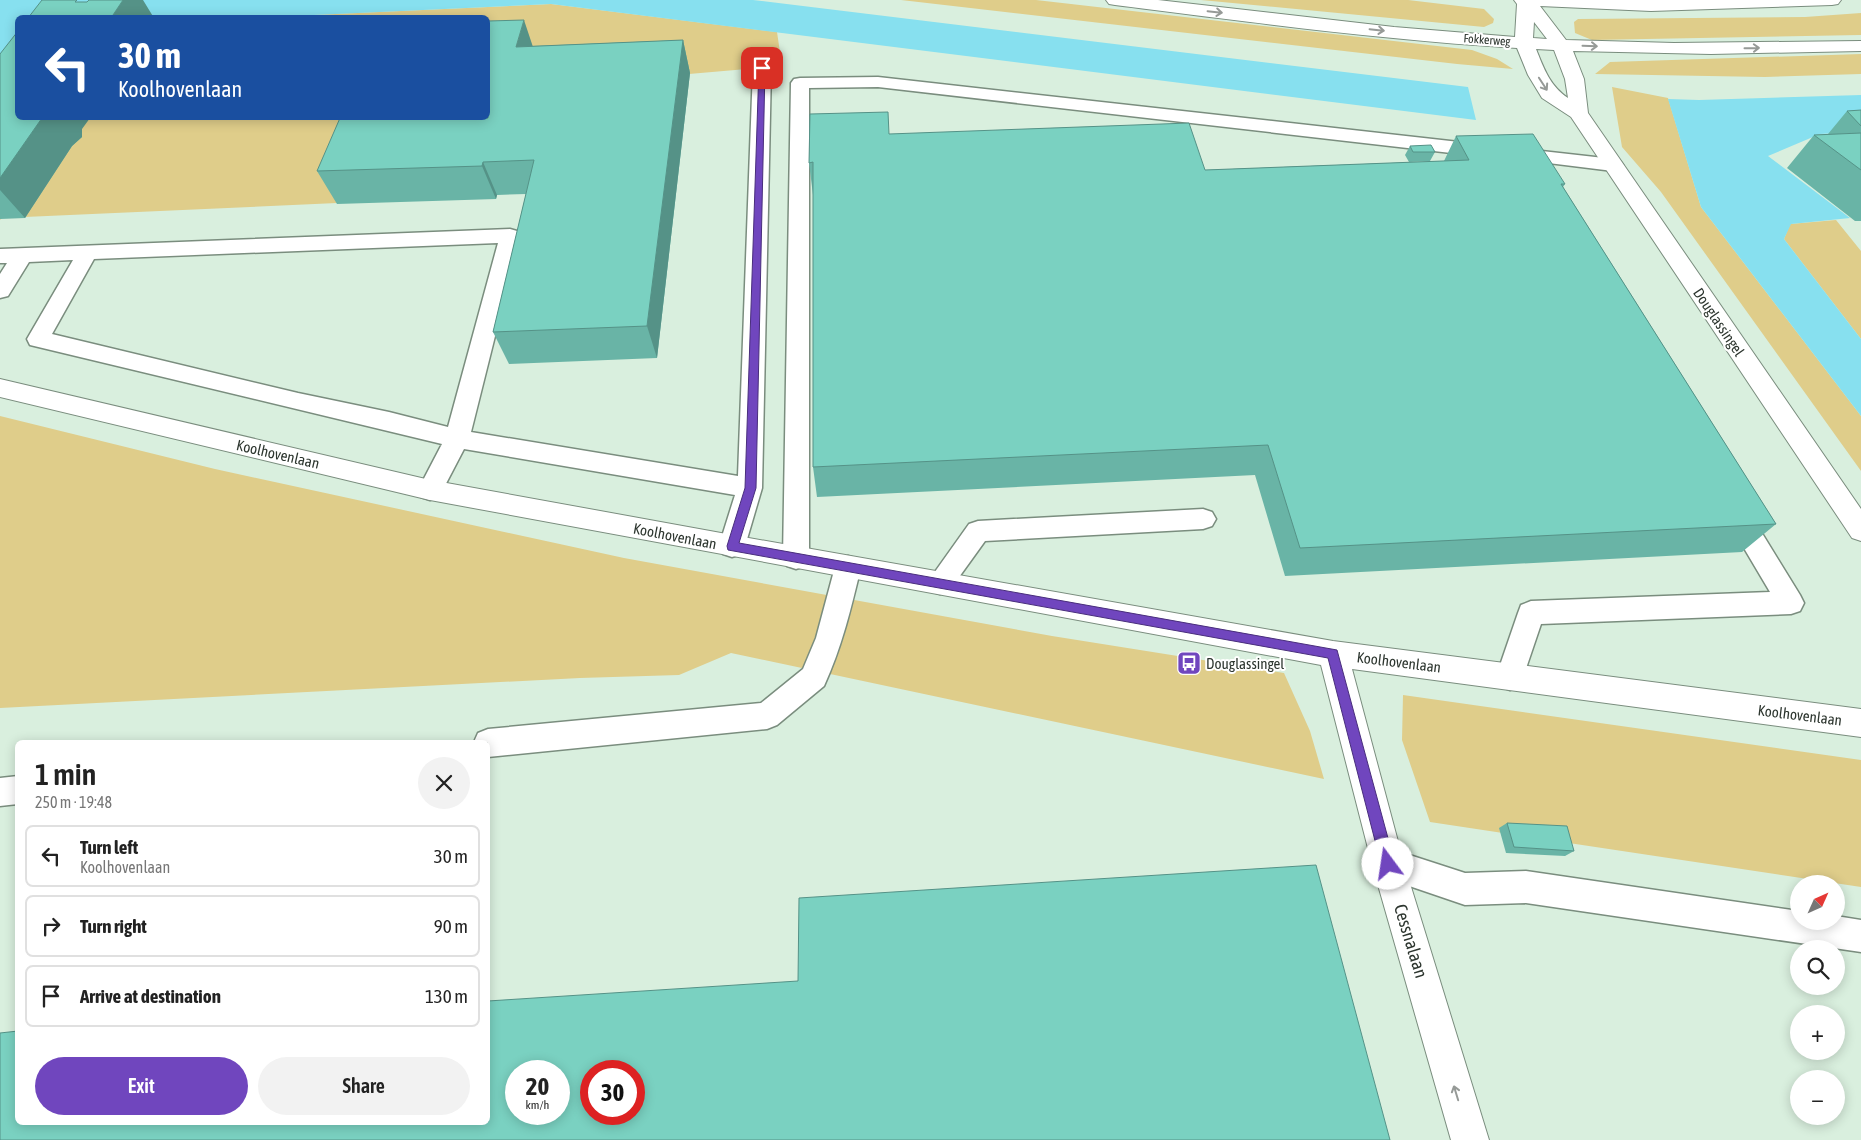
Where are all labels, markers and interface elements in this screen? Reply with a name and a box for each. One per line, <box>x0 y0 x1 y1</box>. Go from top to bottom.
one-way arrow <box>1207 7 1223 17</box>
one-way arrow <box>1369 25 1385 35</box>
street label: Fokkerweg <box>1463 31 1512 49</box>
icon: left <box>35 35 100 100</box>
text: 30 m <box>118 35 181 75</box>
one-way arrow <box>1582 41 1598 51</box>
one-way arrow <box>1744 43 1760 53</box>
pin <box>741 47 783 89</box>
icon: arrive <box>748 54 776 82</box>
text: Koolhovenlaan <box>118 76 242 102</box>
one-way arrow <box>1538 77 1548 91</box>
street label: Douglassingel <box>1690 285 1748 359</box>
street label: Koolhovenlaan <box>235 436 321 472</box>
street label: Koolhovenlaan <box>632 520 718 552</box>
street label: Koolhovenlaan <box>1356 648 1442 676</box>
bus stop icon: Douglassingel <box>1176 650 1202 676</box>
place label: Douglassingel <box>1206 655 1284 672</box>
street label: Koolhovenlaan <box>1757 701 1843 729</box>
text: 1 min <box>35 757 96 791</box>
button: close <box>418 757 470 809</box>
text: 250 m · 19:48 <box>35 793 112 811</box>
text: Turn left <box>80 836 138 858</box>
position arrow <box>1361 837 1413 889</box>
icon: left <box>37 842 65 870</box>
text: 30 m <box>434 845 468 867</box>
text: Koolhovenlaan <box>80 858 170 876</box>
north arrow <box>1790 875 1845 930</box>
map controls <box>1790 875 1845 1125</box>
street label: Cessnalaan <box>1390 901 1432 981</box>
icon: right <box>37 912 65 940</box>
text: Turn right <box>80 915 147 937</box>
text: 90 m <box>434 915 468 937</box>
button: search <box>1790 940 1845 995</box>
icon: arrive <box>37 982 65 1010</box>
text: Arrive at destination <box>80 985 221 1007</box>
text: 130 m <box>425 985 468 1007</box>
button: + <box>1790 1005 1845 1060</box>
button: Exit <box>35 1057 248 1115</box>
button: Share <box>258 1057 470 1115</box>
speed limit sign: 30 <box>580 1060 645 1125</box>
button: − <box>1790 1070 1845 1125</box>
text: 20 <box>526 1072 549 1100</box>
one-way arrow <box>1450 1086 1460 1102</box>
text: km/h <box>526 1098 549 1112</box>

